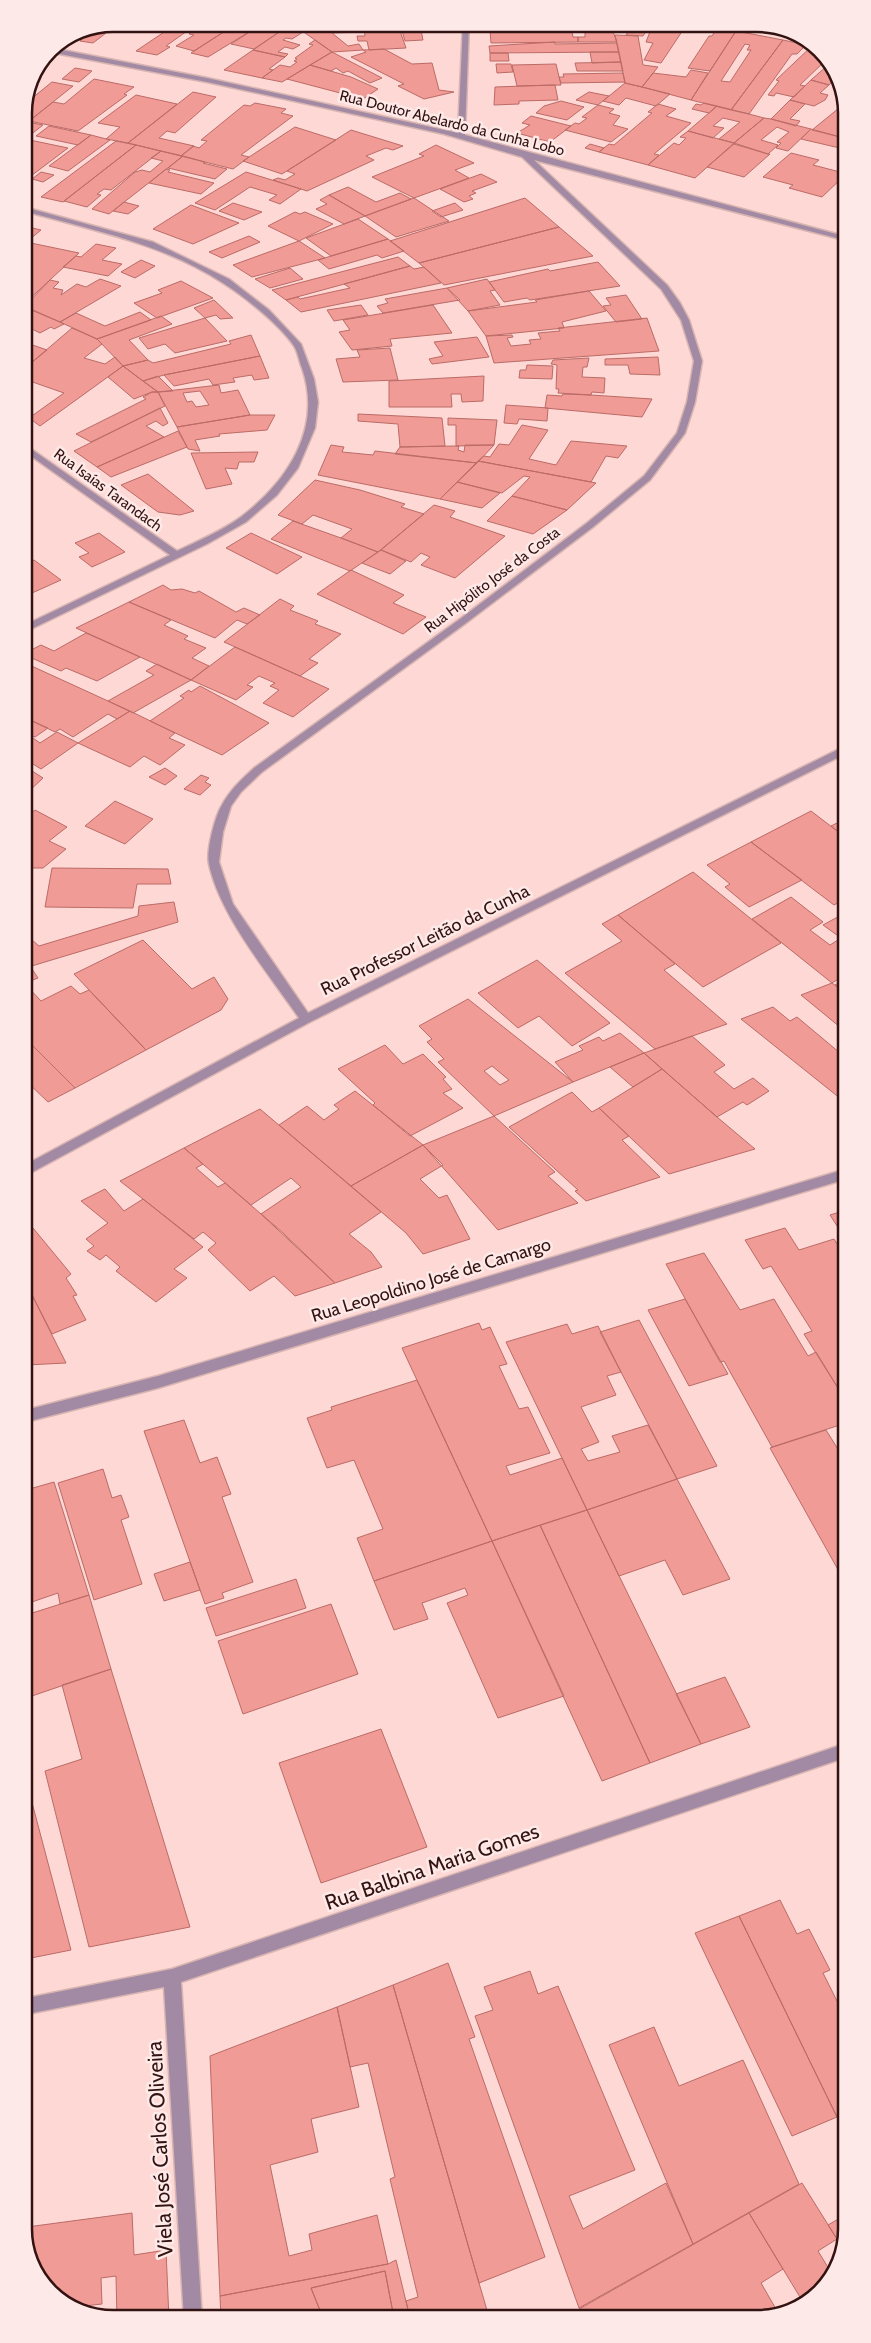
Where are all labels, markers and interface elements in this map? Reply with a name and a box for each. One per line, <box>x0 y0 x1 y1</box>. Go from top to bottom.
street label: Rua Doutor Abelardo da Cunha Lobo <box>338 86 566 160</box>
street label: Rua Isaías Tarandach <box>50 445 166 535</box>
street label: Rua Hipólito José da Costa <box>421 523 564 637</box>
street label: Rua Professor Leitão da Cunha <box>317 880 533 1000</box>
street label: Rua Leopoldino José de Camargo <box>309 1233 554 1327</box>
street label: Rua Balbina Maria Gomes <box>322 1818 542 1915</box>
street label: Viela José Carlos Oliveira <box>141 2040 178 2258</box>

